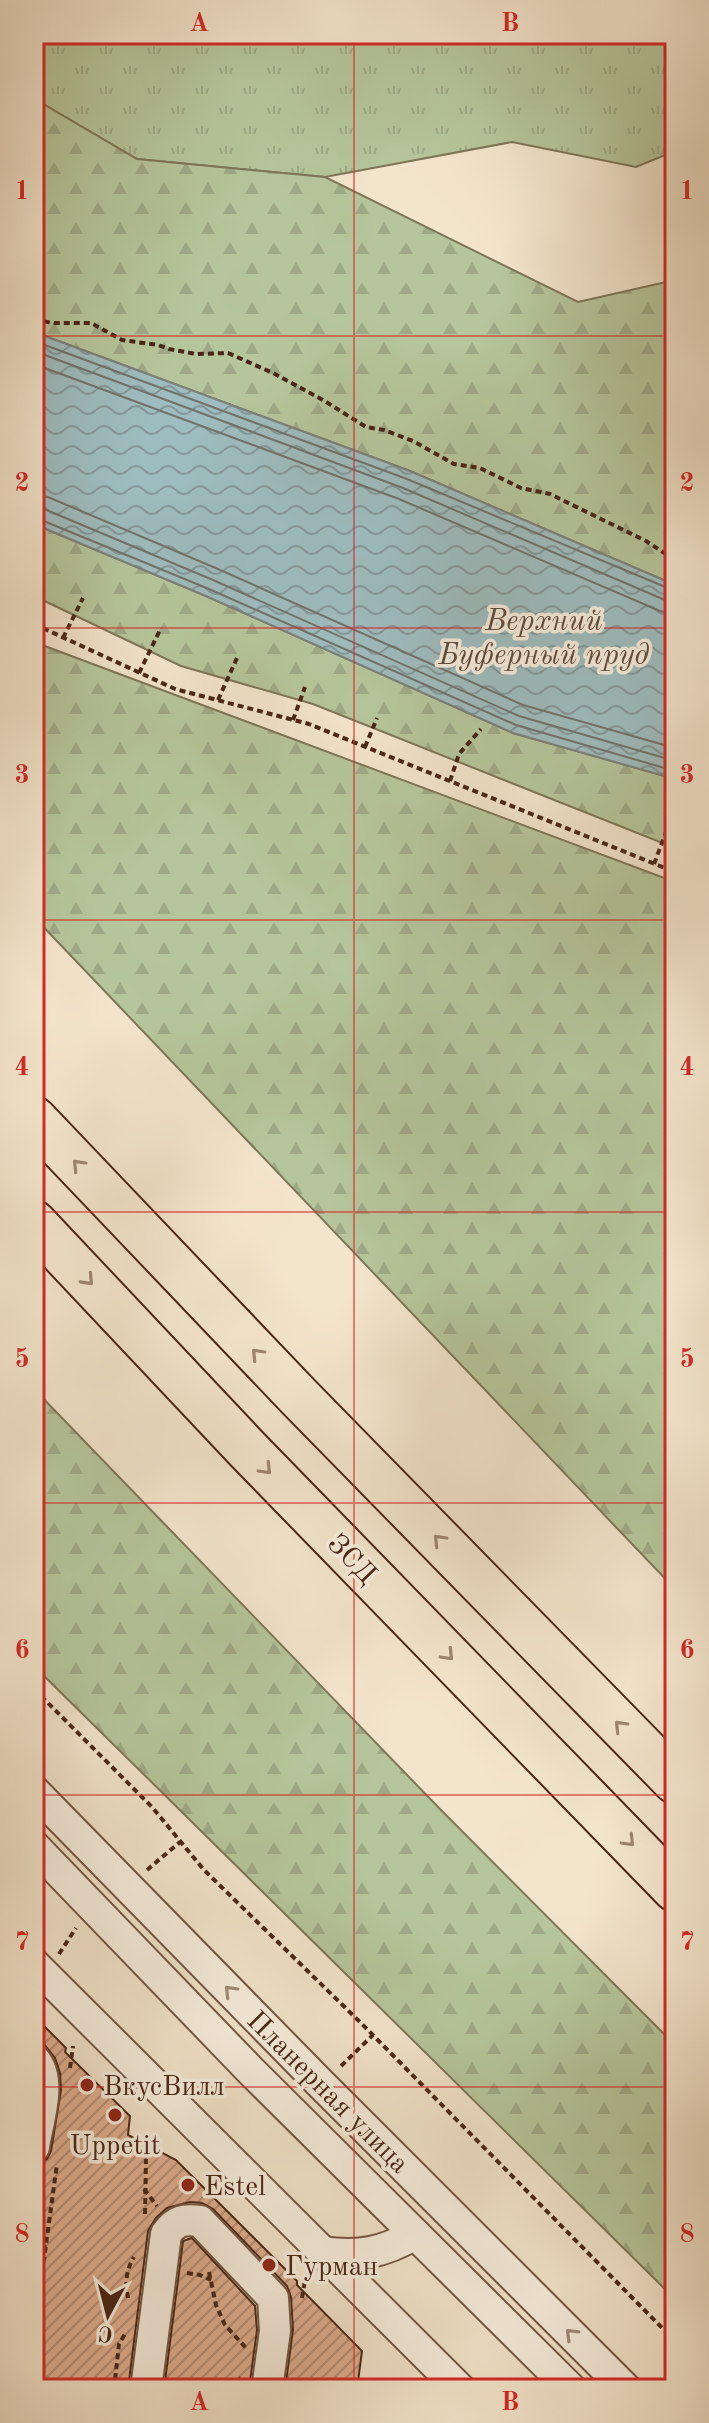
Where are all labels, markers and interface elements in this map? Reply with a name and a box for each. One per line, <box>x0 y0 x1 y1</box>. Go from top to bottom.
text: A <box>189 11 209 37</box>
text: B <box>501 11 519 37</box>
text: 1 <box>14 179 30 205</box>
text: 1 <box>679 179 695 205</box>
text: 2 <box>14 471 30 497</box>
text: 2 <box>679 471 695 497</box>
water label: Верхний Буферный пруд <box>438 607 649 671</box>
text: 3 <box>14 763 30 789</box>
text: 3 <box>679 763 695 789</box>
text: 4 <box>14 1055 30 1081</box>
text: 4 <box>679 1055 695 1081</box>
one-way arrow <box>73 1160 87 1175</box>
one-way arrow <box>78 1271 93 1285</box>
text: 5 <box>14 1347 30 1373</box>
text: 5 <box>679 1347 695 1373</box>
one-way arrow <box>253 1348 267 1363</box>
one-way arrow <box>257 1460 272 1474</box>
street label: ЗСД <box>321 1530 381 1590</box>
one-way arrow <box>433 1535 448 1549</box>
text: 6 <box>14 1638 30 1664</box>
text: 6 <box>679 1638 695 1664</box>
one-way arrow <box>438 1646 453 1660</box>
one-way arrow <box>615 1721 630 1735</box>
one-way arrow <box>620 1832 634 1846</box>
text: 7 <box>14 1930 30 1956</box>
text: 7 <box>679 1930 695 1956</box>
one-way arrow <box>225 1986 239 2000</box>
street label: Планерная улица <box>241 2007 413 2179</box>
place label: ВкусВилл <box>103 2074 225 2102</box>
marker: ВкусВилл <box>78 2076 96 2094</box>
marker: Uppetit <box>106 2106 124 2124</box>
place label: Uppetit <box>70 2133 160 2161</box>
place label: Estel <box>204 2174 266 2202</box>
marker: Estel <box>179 2176 197 2194</box>
text: 8 <box>14 2222 30 2248</box>
text: 8 <box>679 2222 695 2248</box>
place label: Гурман <box>285 2254 378 2282</box>
marker: Гурман <box>260 2256 278 2274</box>
north arrow <box>68 2275 148 2355</box>
text: С <box>97 2321 114 2345</box>
one-way arrow <box>566 2329 580 2343</box>
text: A <box>189 2390 209 2416</box>
text: B <box>501 2390 519 2416</box>

